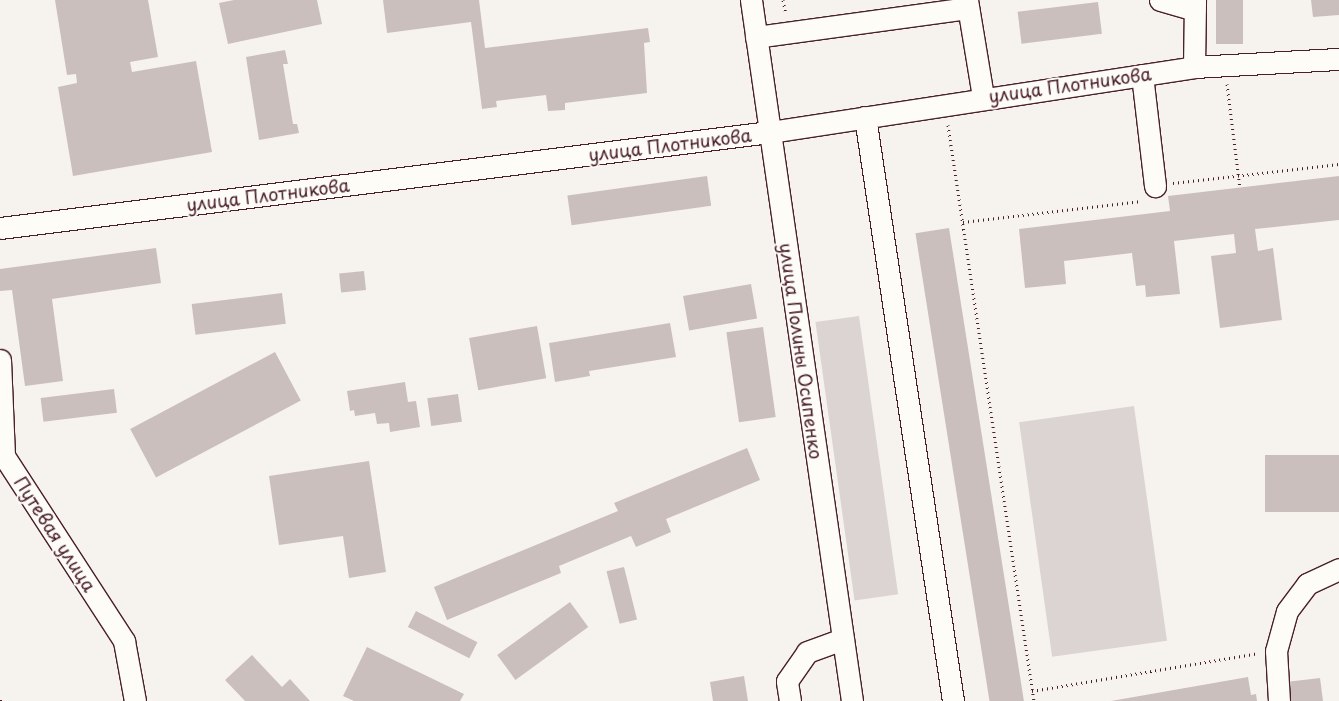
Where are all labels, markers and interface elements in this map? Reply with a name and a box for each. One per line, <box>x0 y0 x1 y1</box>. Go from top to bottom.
street label: улица Плотникова <box>986 63 1154 107</box>
street label: улица Плотникова <box>586 124 754 166</box>
street label: улица Плотникова <box>184 174 352 216</box>
street label: улица Полины Осипенко <box>775 240 827 462</box>
street label: Путевая улица <box>10 472 100 596</box>

